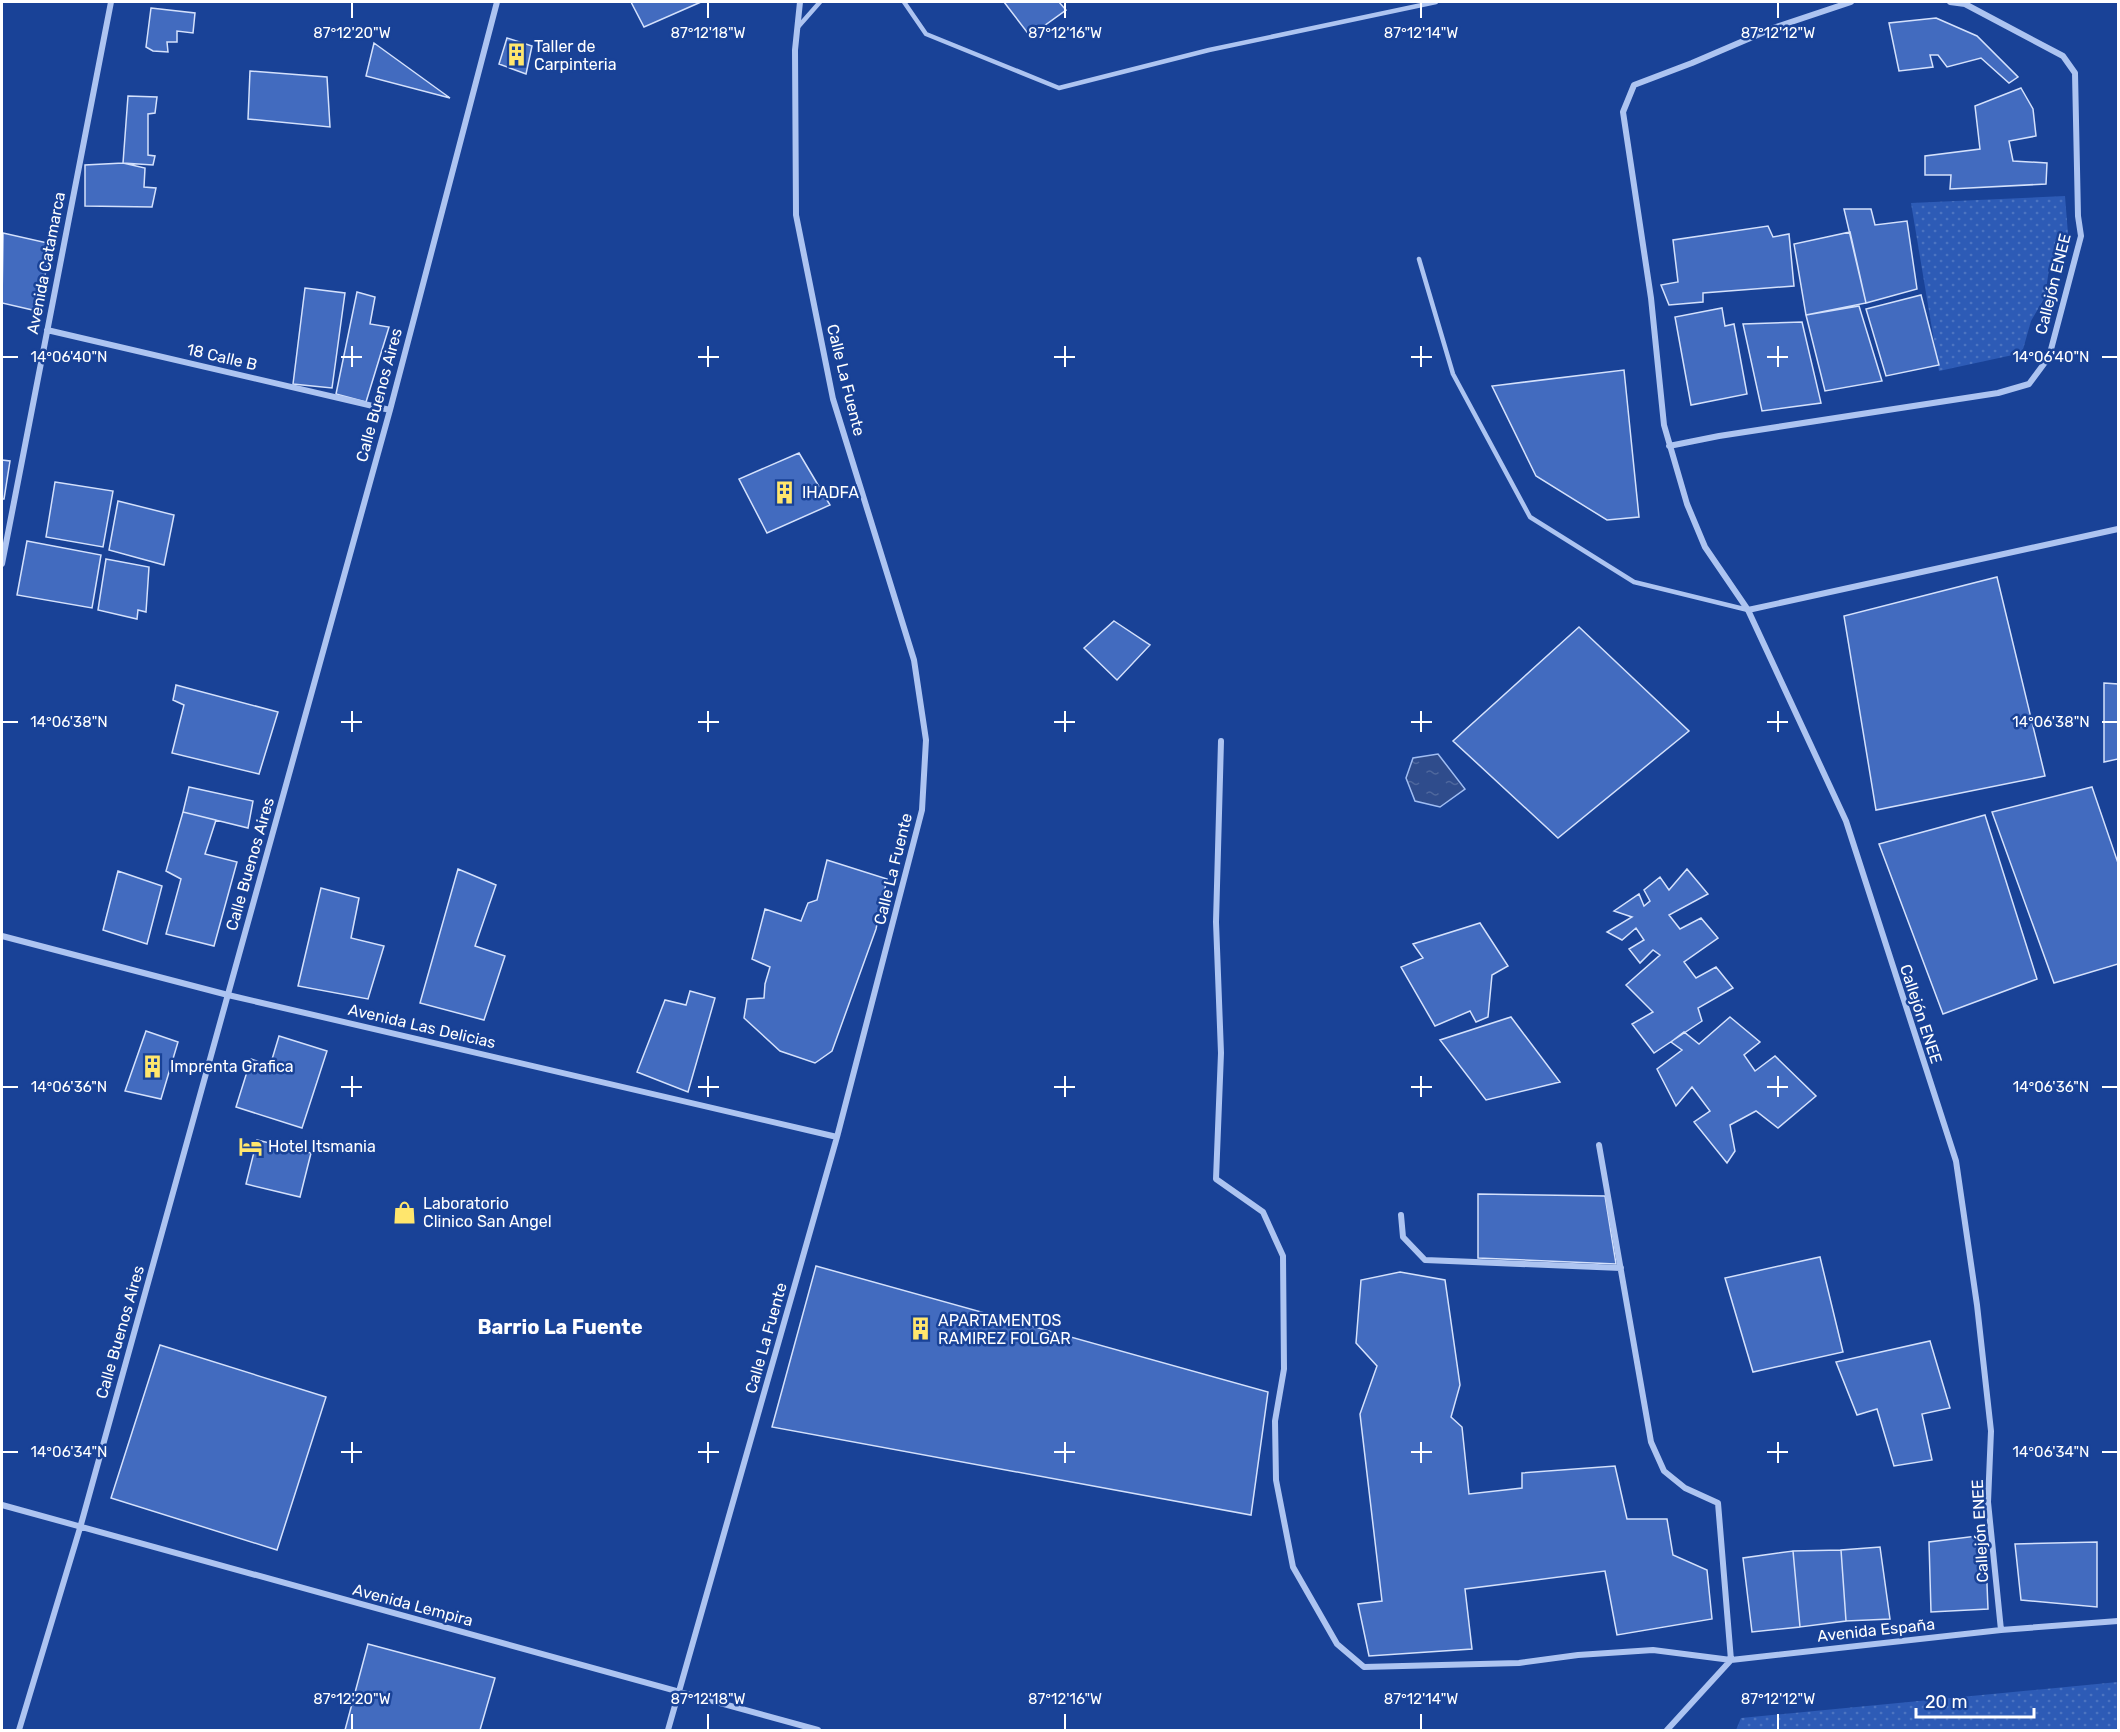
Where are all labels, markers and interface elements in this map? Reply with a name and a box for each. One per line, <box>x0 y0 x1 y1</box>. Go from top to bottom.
text: 87°12'20"W <box>313 24 391 42</box>
text: 87°12'18"W <box>670 24 746 42</box>
text: 87°12'16"W <box>1028 24 1102 42</box>
text: 87°12'14"W <box>1384 24 1458 42</box>
text: 87°12'12"W <box>1741 24 1815 42</box>
place label: Taller de Carpinteria <box>534 37 617 74</box>
building icon: Taller de Carpinteria <box>503 42 529 68</box>
street label: Avenida Catamarca <box>23 190 69 336</box>
street label: Callejón ENEE <box>2031 232 2075 336</box>
street label: Calle La Fuente <box>823 322 869 438</box>
street label: Calle Buenos Aires <box>352 326 406 464</box>
street label: 18 Calle B <box>185 340 259 374</box>
text: 14°06'40"N <box>31 348 107 366</box>
text: 14°06'40"N <box>2013 348 2089 366</box>
building icon: IHADFA <box>771 479 797 505</box>
place label: IHADFA <box>802 483 859 502</box>
text: 14°06'38"N <box>30 713 108 731</box>
text: 14°06'38"N <box>2012 713 2090 731</box>
street label: Calle Buenos Aires <box>222 795 278 933</box>
street label: Calle La Fuente <box>870 811 916 927</box>
street label: Callejón ENEE <box>1896 962 1946 1066</box>
street label: Avenida Las Delicias <box>346 1000 498 1052</box>
building icon: Imprenta Grafica <box>139 1053 165 1079</box>
place label: Imprenta Grafica <box>170 1057 294 1076</box>
text: 14°06'36"N <box>31 1078 107 1096</box>
text: 14°06'36"N <box>2013 1078 2089 1096</box>
hotel icon: Hotel Itsmania <box>237 1133 263 1159</box>
place label: Hotel Itsmania <box>268 1137 376 1156</box>
place label: Laboratorio Clinico San Angel <box>423 1194 552 1231</box>
shop icon: Laboratorio Clinico San Angel <box>392 1199 418 1225</box>
street label: Calle Buenos Aires <box>92 1263 148 1401</box>
street label: Calle La Fuente <box>741 1280 791 1396</box>
place label: APARTAMENTOS RAMIREZ FOLGAR <box>938 1311 1071 1348</box>
district label: Barrio La Fuente <box>477 1315 643 1339</box>
building icon: APARTAMENTOS RAMIREZ FOLGAR <box>907 1316 933 1342</box>
text: 14°06'34"N <box>31 1443 107 1461</box>
text: 14°06'34"N <box>2013 1443 2089 1461</box>
street label: Callejón ENEE <box>1968 1479 1992 1583</box>
street label: Avenida Lempira <box>351 1580 475 1630</box>
street label: Avenida España <box>1816 1614 1936 1646</box>
scale bar <box>1916 1681 2034 1719</box>
text: 87°12'20"W <box>313 1690 391 1708</box>
text: 87°12'18"W <box>670 1690 746 1708</box>
text: 87°12'16"W <box>1028 1690 1102 1708</box>
text: 87°12'14"W <box>1384 1690 1458 1708</box>
text: 87°12'12"W <box>1741 1690 1815 1708</box>
text: 20 m <box>1925 1691 1967 1713</box>

